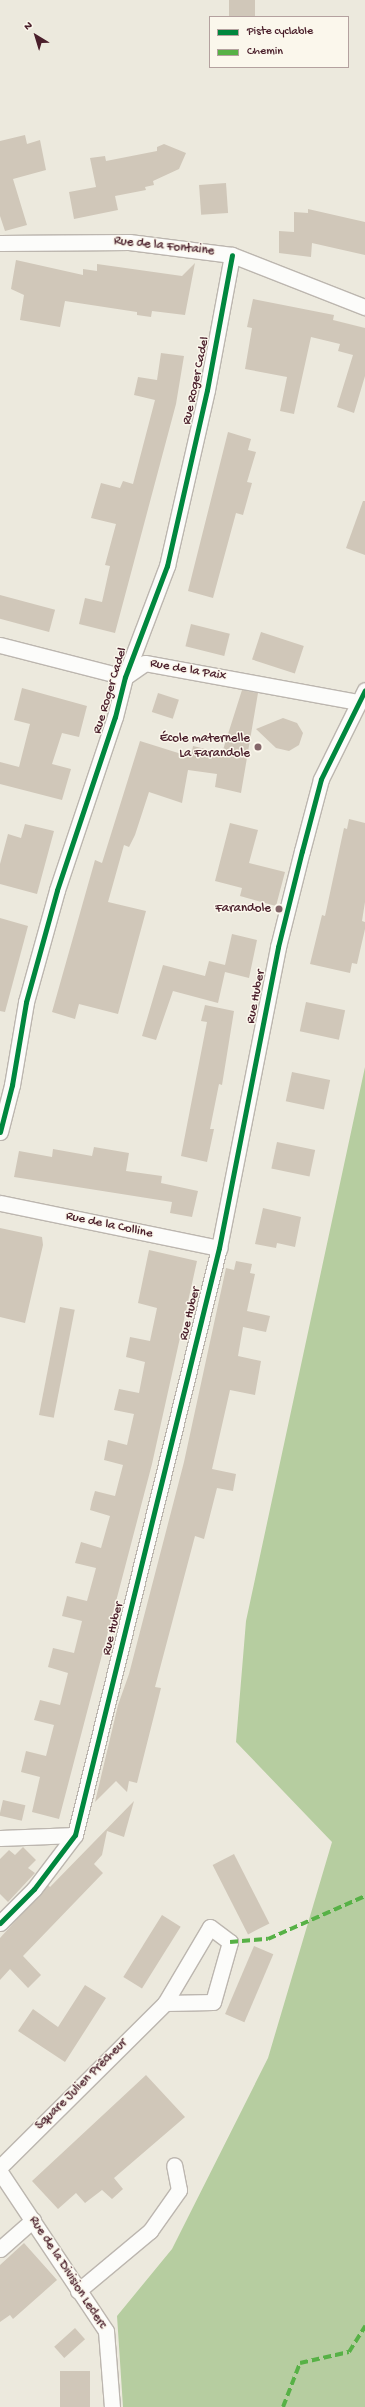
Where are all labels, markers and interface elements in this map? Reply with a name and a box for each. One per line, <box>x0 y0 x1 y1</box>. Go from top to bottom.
north arrow <box>16 16 56 56</box>
legend <box>209 16 349 68</box>
text: N <box>22 20 35 33</box>
text: Piste cyclable <box>247 25 313 39</box>
text: Chemin <box>247 45 283 59</box>
street label: Rue de la Fontaine <box>113 234 215 260</box>
street label: Rue Roger Cadel <box>180 336 214 426</box>
street label: Rue Roger Cadel <box>90 646 132 736</box>
street label: Rue de la Paix <box>149 657 227 685</box>
place label: École maternelle La Farandole <box>160 732 250 763</box>
marker: École maternelle La Farandole <box>253 742 263 752</box>
place label: Farandole <box>215 901 271 917</box>
marker: Farandole <box>274 904 284 914</box>
street label: Rue Huber <box>244 969 270 1025</box>
street label: Rue de la Colline <box>64 1209 154 1243</box>
street label: Rue Huber <box>177 1286 205 1342</box>
street label: Rue Huber <box>100 1601 128 1657</box>
street label: Square Julien Prêcheur <box>33 2036 131 2134</box>
street label: Rue de la Division Leclerc <box>25 2214 109 2332</box>

